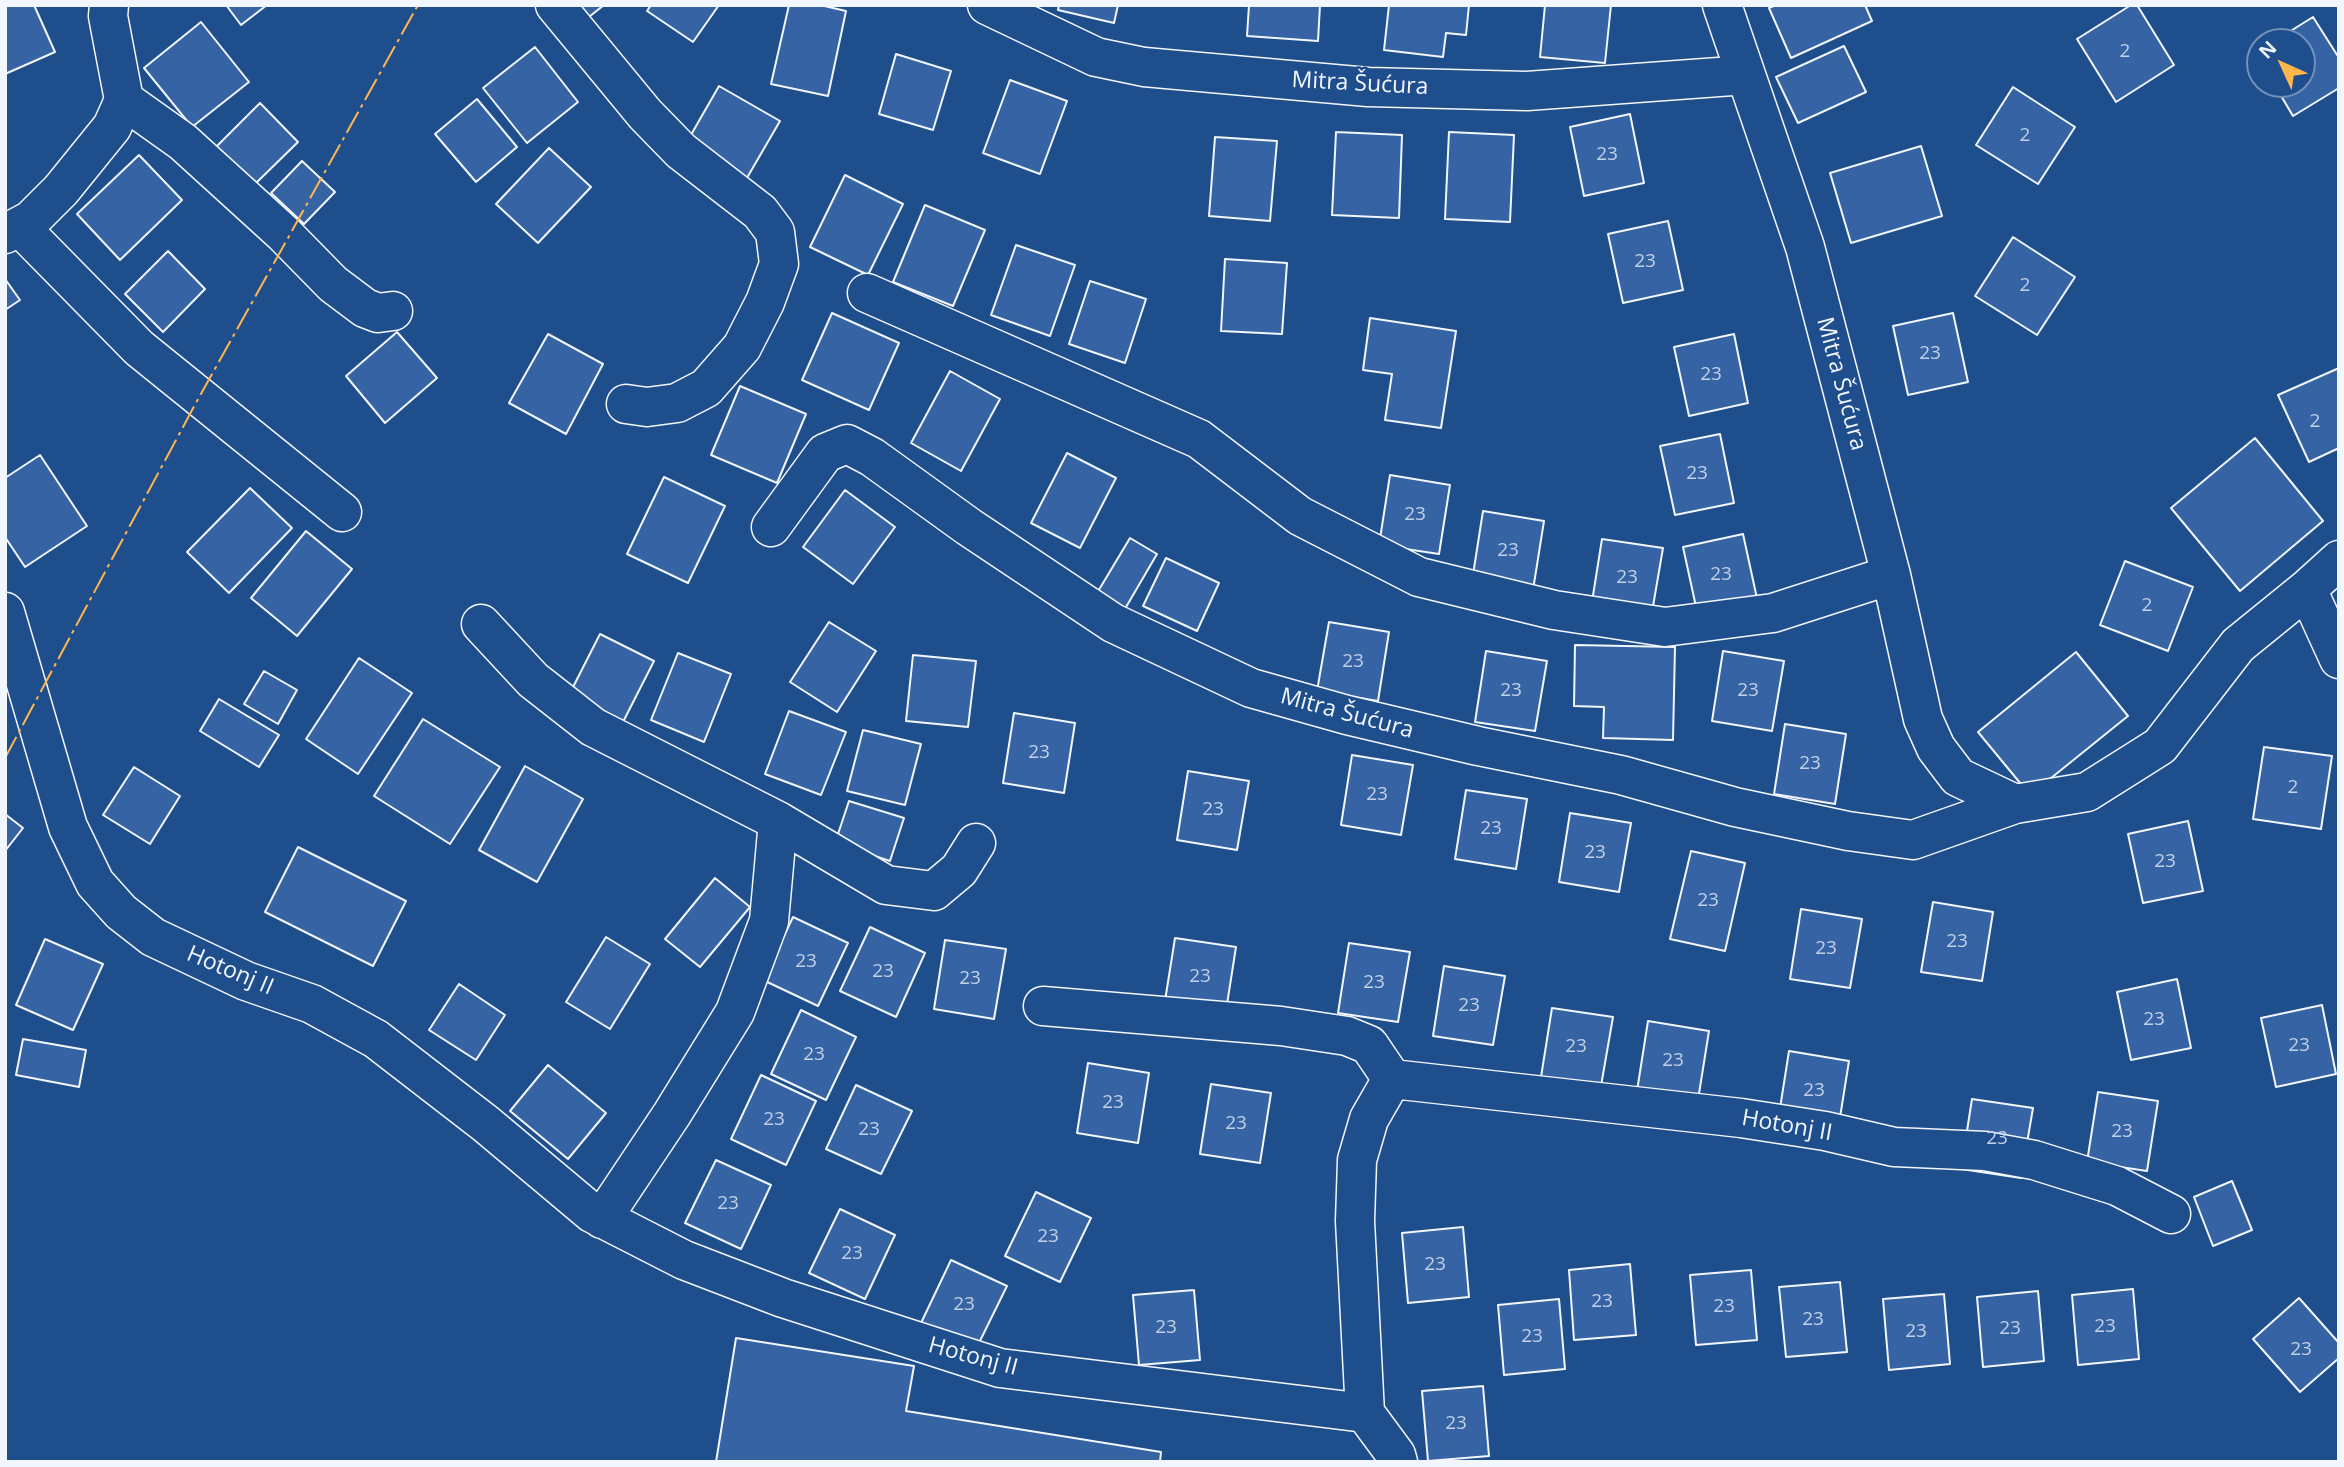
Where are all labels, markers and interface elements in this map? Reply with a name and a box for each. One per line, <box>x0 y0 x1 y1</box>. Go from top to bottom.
north arrow <box>2246 28 2316 98</box>
text: N <box>2253 35 2282 64</box>
house number: 2 <box>2120 41 2130 63</box>
street label: Mitra Šućura <box>1291 67 1429 101</box>
house number: 2 <box>2020 125 2030 147</box>
house number: 23 <box>1596 144 1618 166</box>
house number: 23 <box>1634 251 1656 273</box>
house number: 2 <box>2020 275 2030 297</box>
street label: Mitra Šućura <box>1810 314 1872 454</box>
house number: 23 <box>1919 343 1941 365</box>
house number: 23 <box>1700 364 1722 386</box>
house number: 2 <box>2310 411 2320 433</box>
house number: 23 <box>1686 463 1708 485</box>
house number: 23 <box>1404 504 1426 526</box>
house number: 23 <box>1497 540 1519 562</box>
house number: 23 <box>1710 564 1732 586</box>
house number: 23 <box>1616 567 1638 589</box>
house number: 2 <box>2142 595 2152 617</box>
house number: 23 <box>1342 651 1364 673</box>
house number: 23 <box>1500 680 1522 702</box>
house number: 23 <box>1737 680 1759 702</box>
street label: Mitra Šućura <box>1277 683 1417 745</box>
house number: 23 <box>1028 742 1050 764</box>
house number: 23 <box>1799 753 1821 775</box>
house number: 2 <box>2288 777 2298 799</box>
house number: 23 <box>1366 784 1388 806</box>
house number: 23 <box>1202 799 1224 821</box>
house number: 23 <box>1480 818 1502 840</box>
house number: 23 <box>1584 842 1606 864</box>
house number: 23 <box>2154 851 2176 873</box>
house number: 23 <box>1697 890 1719 912</box>
house number: 23 <box>1946 931 1968 953</box>
house number: 23 <box>1815 938 1837 960</box>
street label: Hotonj II <box>182 940 278 1002</box>
house number: 23 <box>795 951 817 973</box>
house number: 23 <box>872 961 894 983</box>
house number: 23 <box>1189 966 1211 988</box>
house number: 23 <box>959 968 981 990</box>
house number: 23 <box>1363 972 1385 994</box>
house number: 23 <box>1458 995 1480 1017</box>
house number: 23 <box>2143 1009 2165 1031</box>
house number: 23 <box>2288 1035 2310 1057</box>
house number: 23 <box>1565 1036 1587 1058</box>
house number: 23 <box>803 1044 825 1066</box>
house number: 23 <box>1662 1050 1684 1072</box>
house number: 23 <box>1803 1080 1825 1102</box>
house number: 23 <box>1102 1092 1124 1114</box>
street label: Hotonj II <box>1740 1104 1834 1148</box>
house number: 23 <box>763 1109 785 1131</box>
house number: 23 <box>1225 1113 1247 1135</box>
house number: 23 <box>858 1119 880 1141</box>
house number: 23 <box>2111 1121 2133 1143</box>
house number: 23 <box>1986 1128 2008 1150</box>
house number: 23 <box>717 1193 739 1215</box>
house number: 23 <box>1037 1226 1059 1248</box>
house number: 23 <box>841 1243 863 1265</box>
house number: 23 <box>1424 1254 1446 1276</box>
house number: 23 <box>1591 1291 1613 1313</box>
house number: 23 <box>953 1294 975 1316</box>
house number: 23 <box>1713 1296 1735 1318</box>
house number: 23 <box>1802 1309 1824 1331</box>
house number: 23 <box>2094 1316 2116 1338</box>
house number: 23 <box>1155 1317 1177 1339</box>
house number: 23 <box>1999 1318 2021 1340</box>
house number: 23 <box>1905 1321 1927 1343</box>
house number: 23 <box>1521 1326 1543 1348</box>
street label: Hotonj II <box>925 1332 1021 1382</box>
house number: 23 <box>2290 1339 2312 1361</box>
house number: 23 <box>1445 1413 1467 1435</box>

